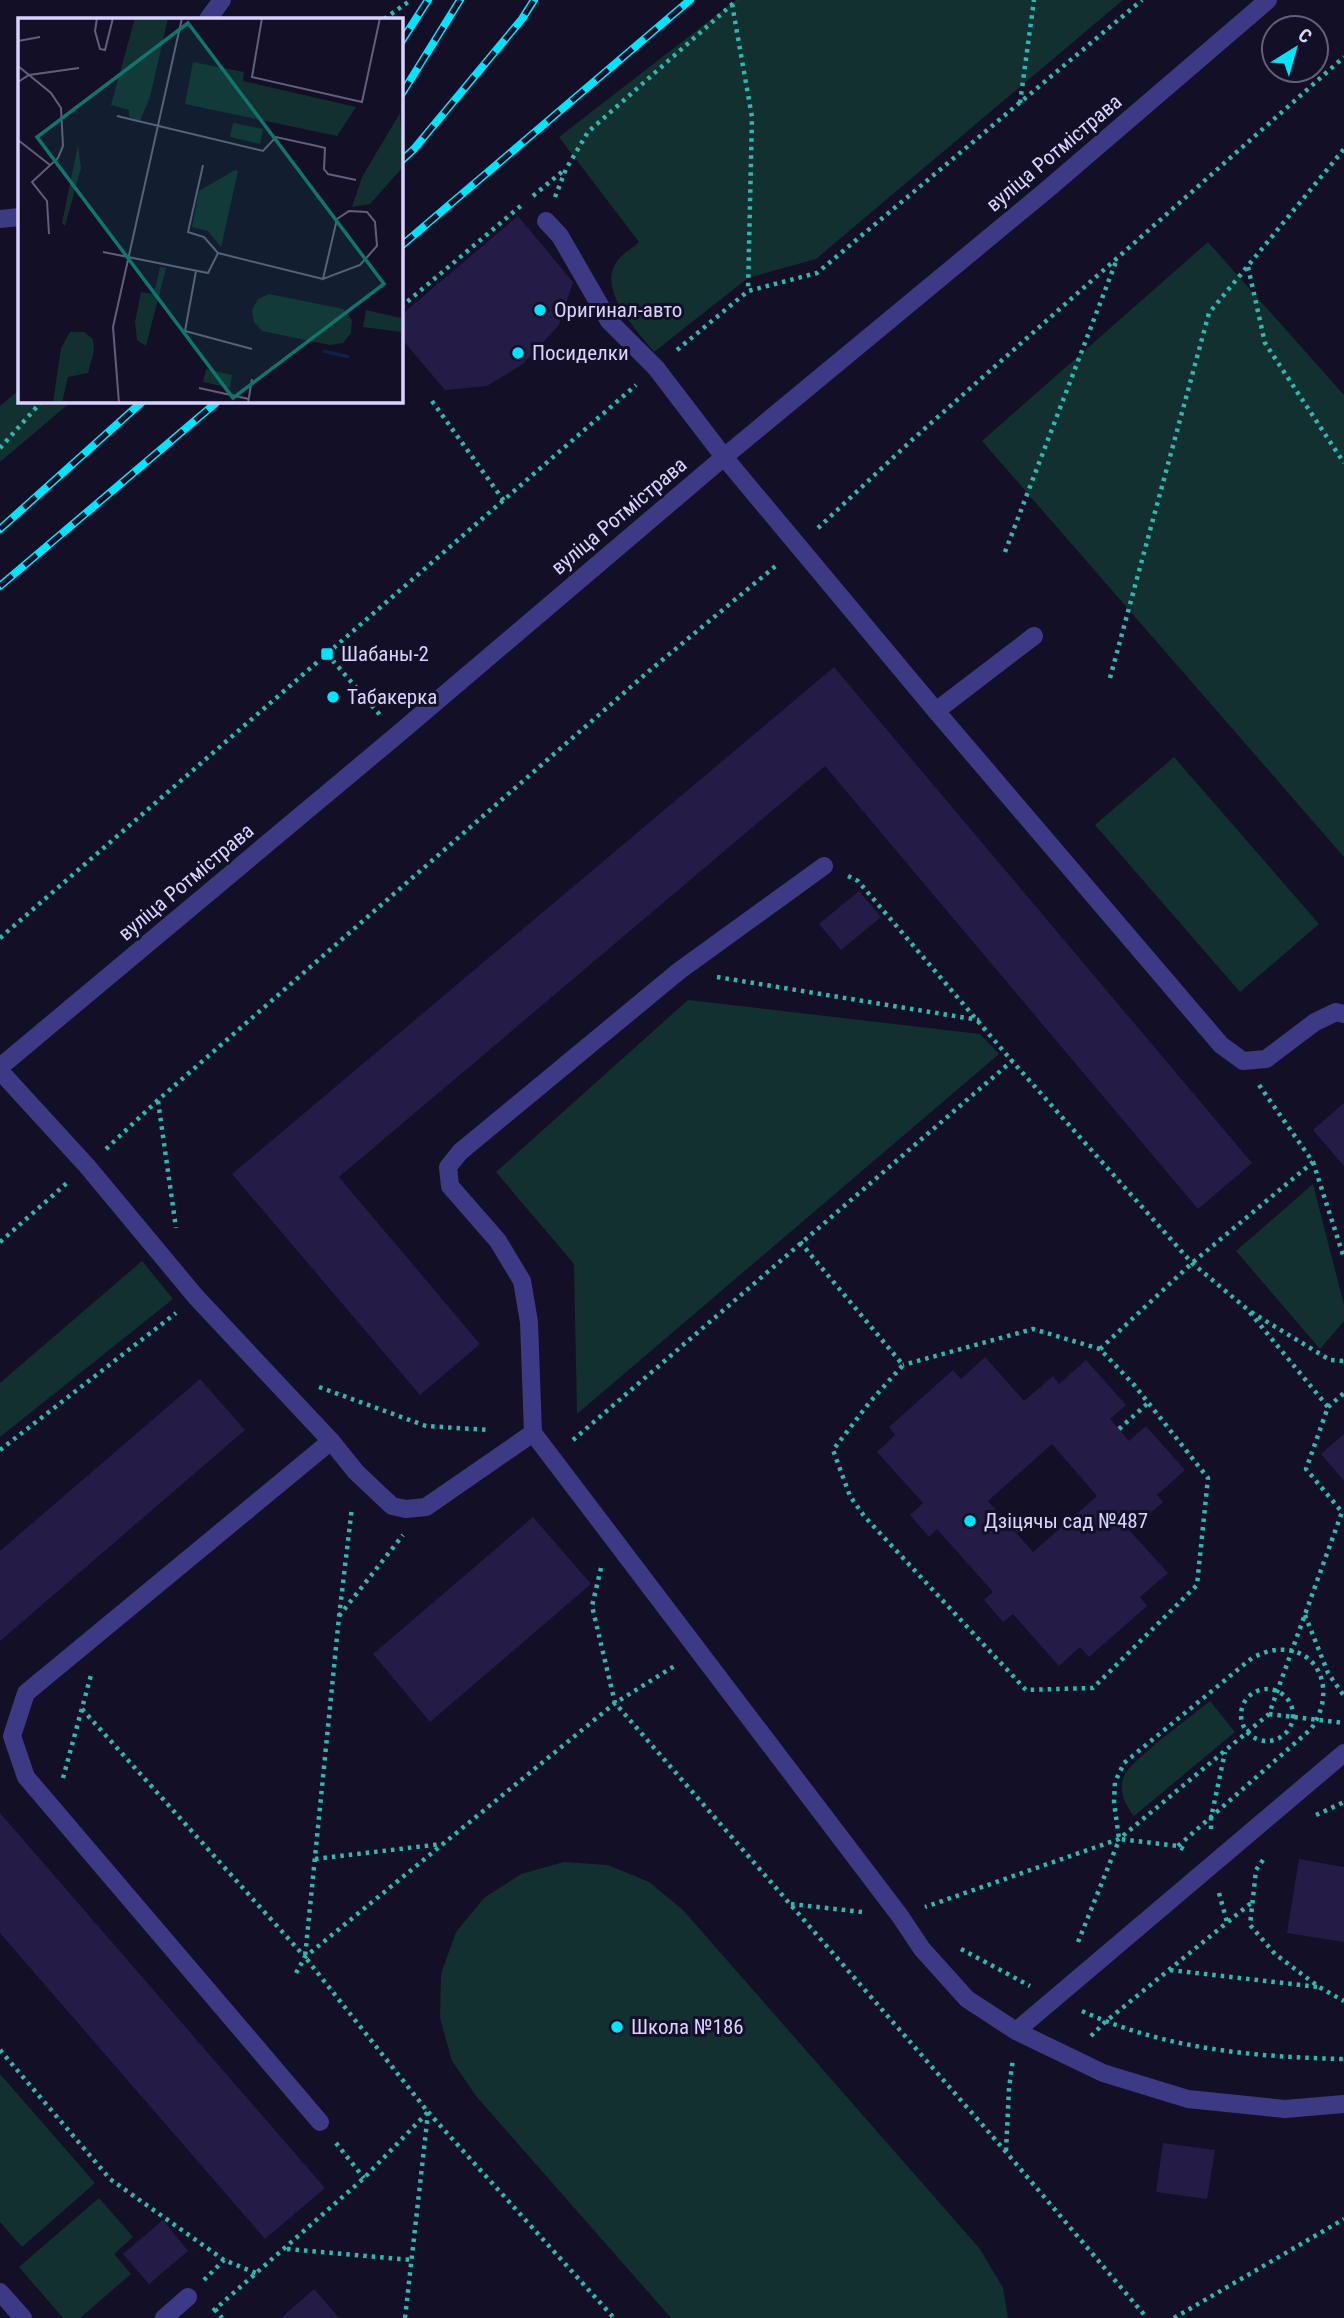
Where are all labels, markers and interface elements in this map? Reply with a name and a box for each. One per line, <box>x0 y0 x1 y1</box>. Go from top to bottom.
north arrow <box>1260 14 1330 84</box>
inset map <box>18 18 402 402</box>
text: С <box>1294 23 1316 48</box>
street label: вуліца Ротмістрава <box>982 89 1126 217</box>
place label: Оригинал-авто <box>554 298 682 322</box>
marker: Оригинал-авто <box>532 302 548 318</box>
place label: Посиделки <box>532 341 629 365</box>
marker: Посиделки <box>510 345 526 361</box>
street label: вуліца Ротмістрава <box>547 452 691 580</box>
place label: Шабаны-2 <box>341 642 429 666</box>
marker: Шабаны-2 <box>319 646 335 662</box>
place label: Табакерка <box>347 685 437 709</box>
marker: Табакерка <box>325 689 341 705</box>
street label: вуліца Ротмістрава <box>114 818 258 946</box>
place label: Дзіцячы сад №487 <box>984 1509 1148 1533</box>
marker: Дзіцячы сад №487 <box>962 1513 978 1529</box>
place label: Школа №186 <box>631 2015 744 2039</box>
marker: Школа №186 <box>609 2019 625 2035</box>

